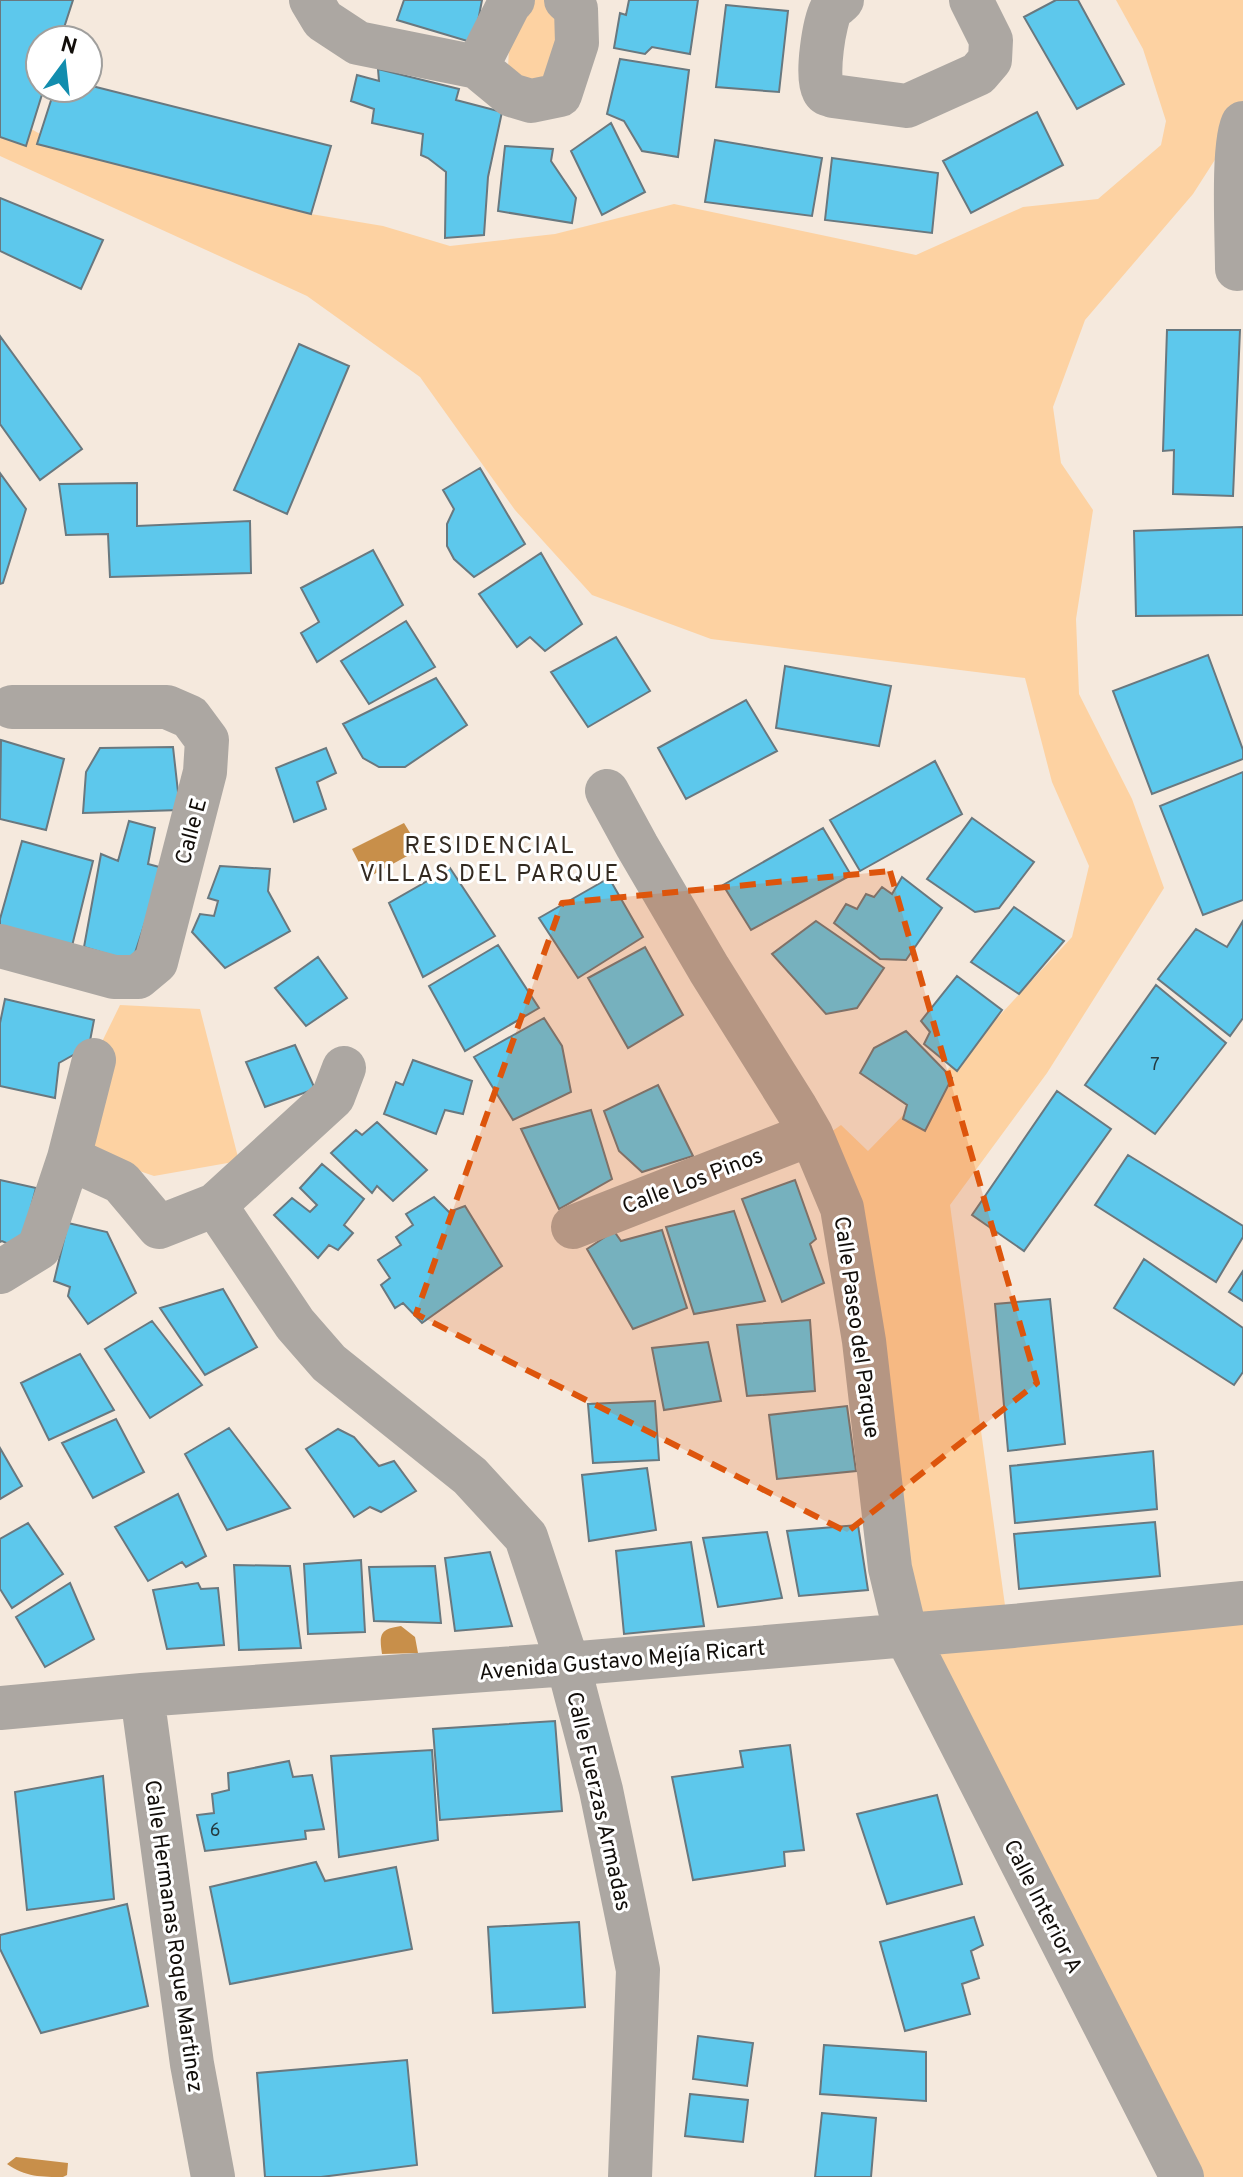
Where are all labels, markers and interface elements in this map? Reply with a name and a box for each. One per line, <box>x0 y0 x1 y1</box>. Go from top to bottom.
north arrow <box>24 24 104 104</box>
text: N <box>57 32 80 62</box>
street label: Calle E <box>171 796 214 868</box>
district label: RESIDENCIAL VILLAS DEL PARQUE <box>359 832 621 890</box>
house number: 7 <box>1150 1054 1160 1077</box>
street label: Calle Los Pinos <box>619 1143 767 1222</box>
street label: Calle Paseo del Parque <box>827 1215 884 1440</box>
street label: Avenida Gustavo Mejía Ricart <box>478 1636 767 1687</box>
street label: Calle Fuerzas Armadas <box>559 1689 636 1914</box>
street label: Calle Hermanas Roque Martinez <box>137 1778 208 2094</box>
house number: 6 <box>210 1820 220 1843</box>
street label: Calle Interior A <box>996 1836 1087 1979</box>

